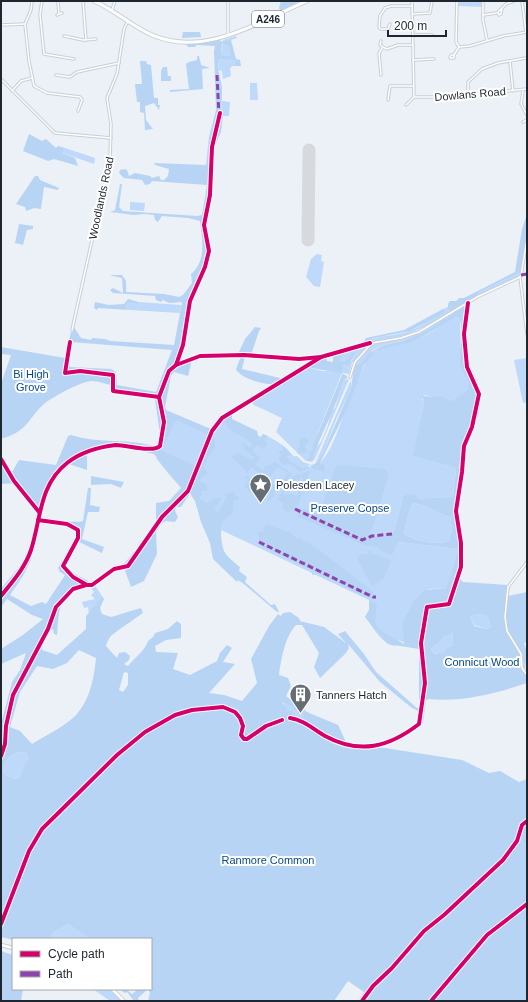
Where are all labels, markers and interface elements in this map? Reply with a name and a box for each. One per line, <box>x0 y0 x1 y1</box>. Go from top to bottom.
road number: A246 <box>252 11 284 27</box>
scale bar <box>388 12 446 38</box>
text: 200 m <box>394 19 427 33</box>
street label: Dowlans Road <box>434 85 506 103</box>
street label: Woodlands Road <box>86 156 116 240</box>
park label: Bi High Grove <box>13 368 49 393</box>
place icon: Polesden Lacey <box>247 472 273 505</box>
place label: Polesden Lacey <box>276 479 355 491</box>
park label: Preserve Copse <box>311 502 389 514</box>
park label: Connicut Wood <box>444 656 520 668</box>
building icon: Tanners Hatch <box>287 682 313 715</box>
place label: Tanners Hatch <box>316 689 387 701</box>
park label: Ranmore Common <box>222 854 314 866</box>
legend <box>12 938 152 990</box>
text: Cycle path <box>48 947 105 961</box>
text: Path <box>48 967 73 981</box>

